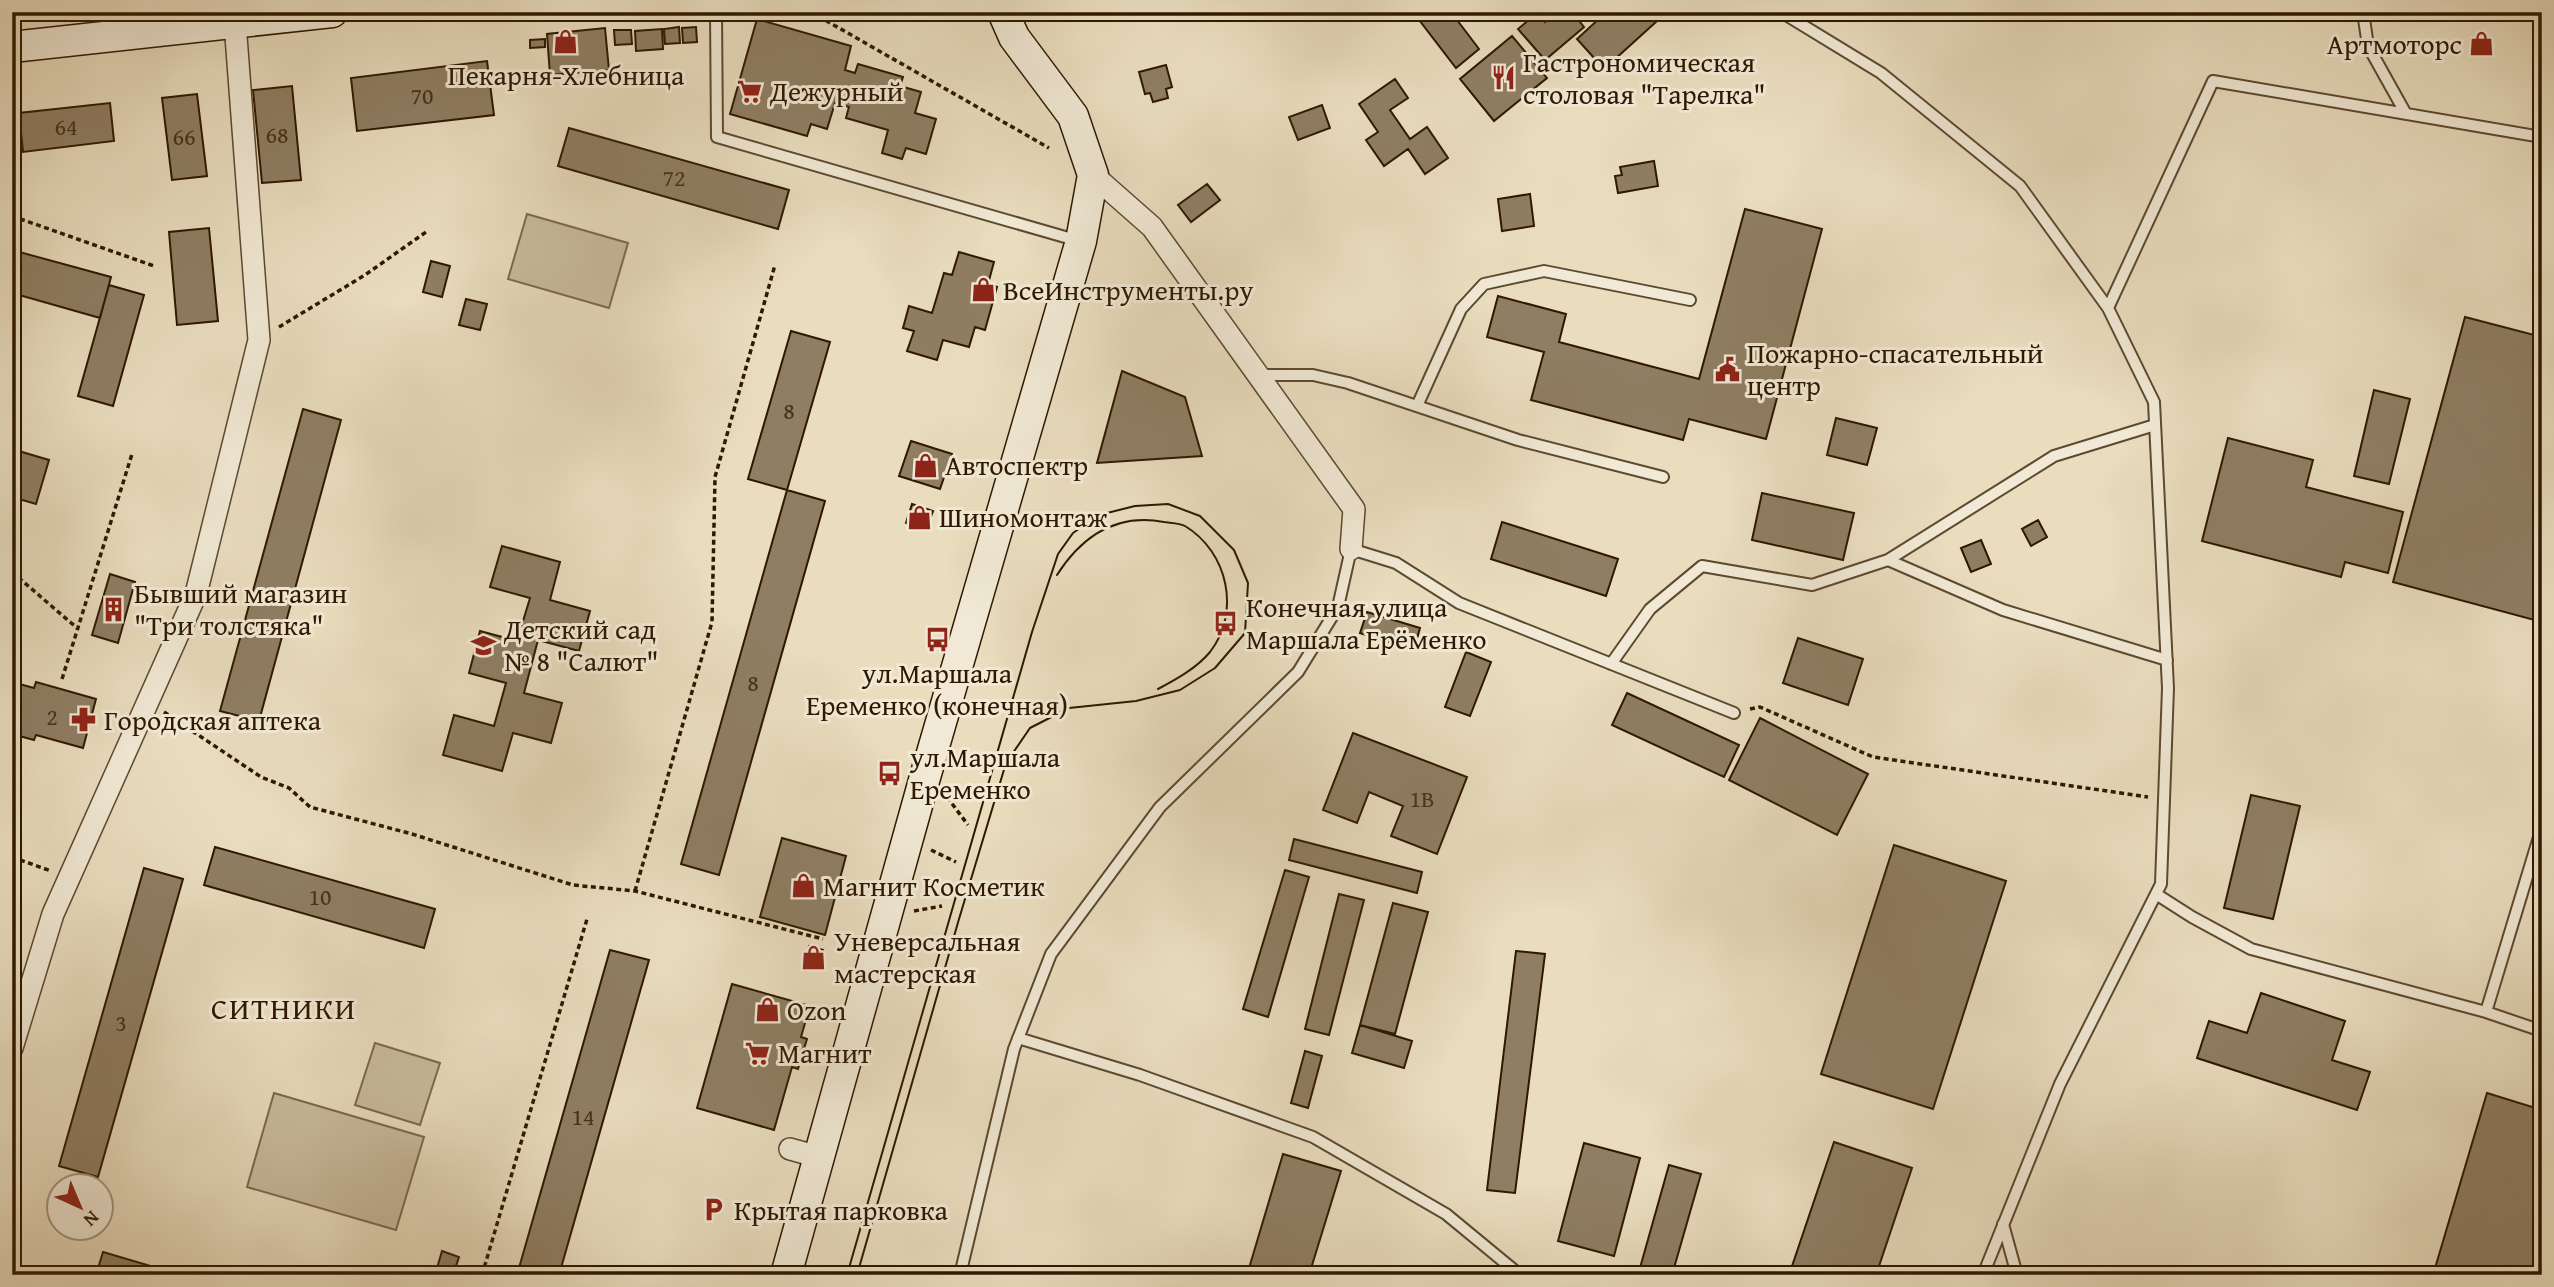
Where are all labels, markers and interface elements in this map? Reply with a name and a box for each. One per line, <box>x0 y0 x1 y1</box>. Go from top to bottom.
place label: Артмоторс <box>2327 23 2462 64</box>
shop icon: Пекарня-Хлебница <box>552 27 580 55</box>
shop icon: Артмоторс <box>2468 30 2496 58</box>
place label: Гастрономическая столовая "Тарелка" <box>1523 41 1766 114</box>
place label: Пекарня-Хлебница <box>448 54 685 95</box>
restaurant icon: Гастрономическая столовая "Тарелка" <box>1489 64 1517 92</box>
place label: Дежурный <box>769 70 903 111</box>
supermarket icon: Дежурный <box>736 77 764 105</box>
house number: 70 <box>410 78 434 113</box>
house number: 64 <box>54 109 78 144</box>
house number: 68 <box>265 117 289 152</box>
house number: 66 <box>172 119 196 154</box>
house number: 72 <box>662 160 686 195</box>
place label: ВсеИнструменты.ру <box>1003 269 1254 310</box>
shop icon: ВсеИнструменты.ру <box>969 276 997 304</box>
place label: Пожарно-спасательный центр <box>1747 332 2044 405</box>
public building icon: Пожарно-спасательный центр <box>1713 355 1741 383</box>
house number: 8 <box>783 393 795 428</box>
place label: Автоспектр <box>945 444 1088 485</box>
shop icon: Автоспектр <box>911 451 939 479</box>
place label: Шиномонтаж <box>939 496 1108 537</box>
shop icon: Шиномонтаж <box>905 503 933 531</box>
place label: Бывший магазин "Три толстяка" <box>134 572 347 645</box>
place label: Конечная улица Маршала Ерёменко <box>1246 586 1487 659</box>
building icon: Бывший магазин "Три толстяка" <box>100 595 128 623</box>
place label: Детский сад № 8 "Салют" <box>503 608 659 681</box>
bus stop icon: Конечная улица Маршала Ерёменко <box>1212 609 1240 637</box>
bus stop icon: ул.Маршала Еременко (конечная) <box>923 625 951 653</box>
school or university icon: Детский сад № 8 "Салют" <box>470 631 498 659</box>
place label: ул.Маршала Еременко (конечная) <box>806 652 1068 725</box>
house number: 8 <box>747 665 759 700</box>
house number: 2 <box>46 699 58 734</box>
place label: Городская аптека <box>104 699 322 740</box>
pharmacy icon: Городская аптека <box>70 706 98 734</box>
place label: ул.Маршала Еременко <box>909 736 1061 809</box>
bus stop icon: ул.Маршала Еременко <box>876 759 904 787</box>
house number: 1В <box>1409 781 1435 816</box>
place label: Магнит Косметик <box>823 865 1045 906</box>
shop icon: Магнит Косметик <box>789 872 817 900</box>
house number: 10 <box>308 879 332 914</box>
place label: Уневерсальная мастерская <box>834 920 1020 993</box>
shop icon: Уневерсальная мастерская <box>800 943 828 971</box>
district label: СИТНИКИ <box>211 986 357 1030</box>
place label: Ozon <box>787 989 847 1030</box>
shop icon: Ozon <box>753 996 781 1024</box>
house number: 3 <box>115 1005 127 1040</box>
place label: Магнит <box>778 1032 872 1073</box>
supermarket icon: Магнит <box>744 1039 772 1067</box>
house number: 14 <box>571 1099 595 1134</box>
north arrow <box>46 1172 116 1242</box>
place label: Крытая парковка <box>734 1189 949 1230</box>
parking icon: Крытая парковка <box>700 1196 728 1224</box>
text: N <box>77 1205 106 1234</box>

